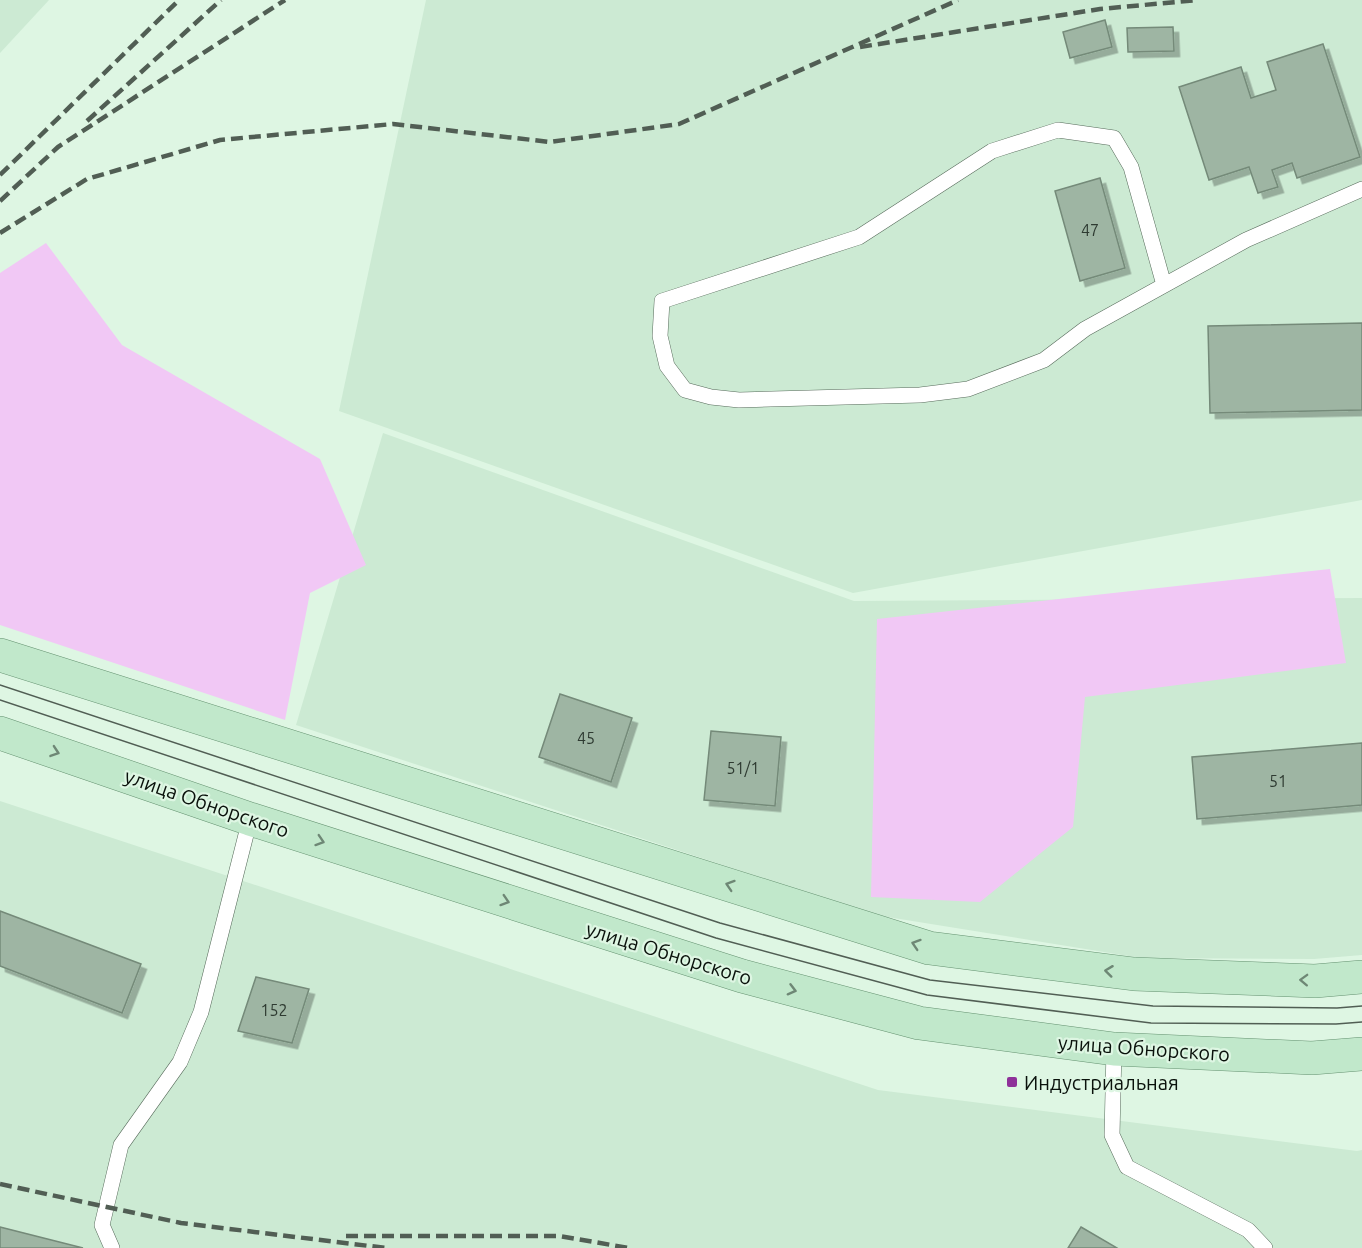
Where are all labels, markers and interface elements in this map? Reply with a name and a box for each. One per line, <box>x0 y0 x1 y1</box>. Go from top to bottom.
house number: 47 <box>1081 221 1099 239</box>
house number: 45 <box>577 729 595 747</box>
one-way arrow <box>49 744 60 757</box>
house number: 51/1 <box>727 759 759 777</box>
street label: улица Обнорского <box>122 764 292 842</box>
house number: 51 <box>1269 772 1287 790</box>
one-way arrow <box>314 834 325 846</box>
one-way arrow <box>725 880 736 892</box>
one-way arrow <box>499 893 510 906</box>
street label: улица Обнорского <box>583 917 755 989</box>
one-way arrow <box>911 939 922 951</box>
one-way arrow <box>1104 966 1114 978</box>
one-way arrow <box>1299 974 1308 987</box>
one-way arrow <box>787 982 797 995</box>
house number: 152 <box>260 1001 288 1019</box>
street label: улица Обнорского <box>1057 1031 1231 1065</box>
place label: Индустриальная <box>1024 1071 1179 1094</box>
marker: Индустриальная <box>1005 1075 1019 1089</box>

